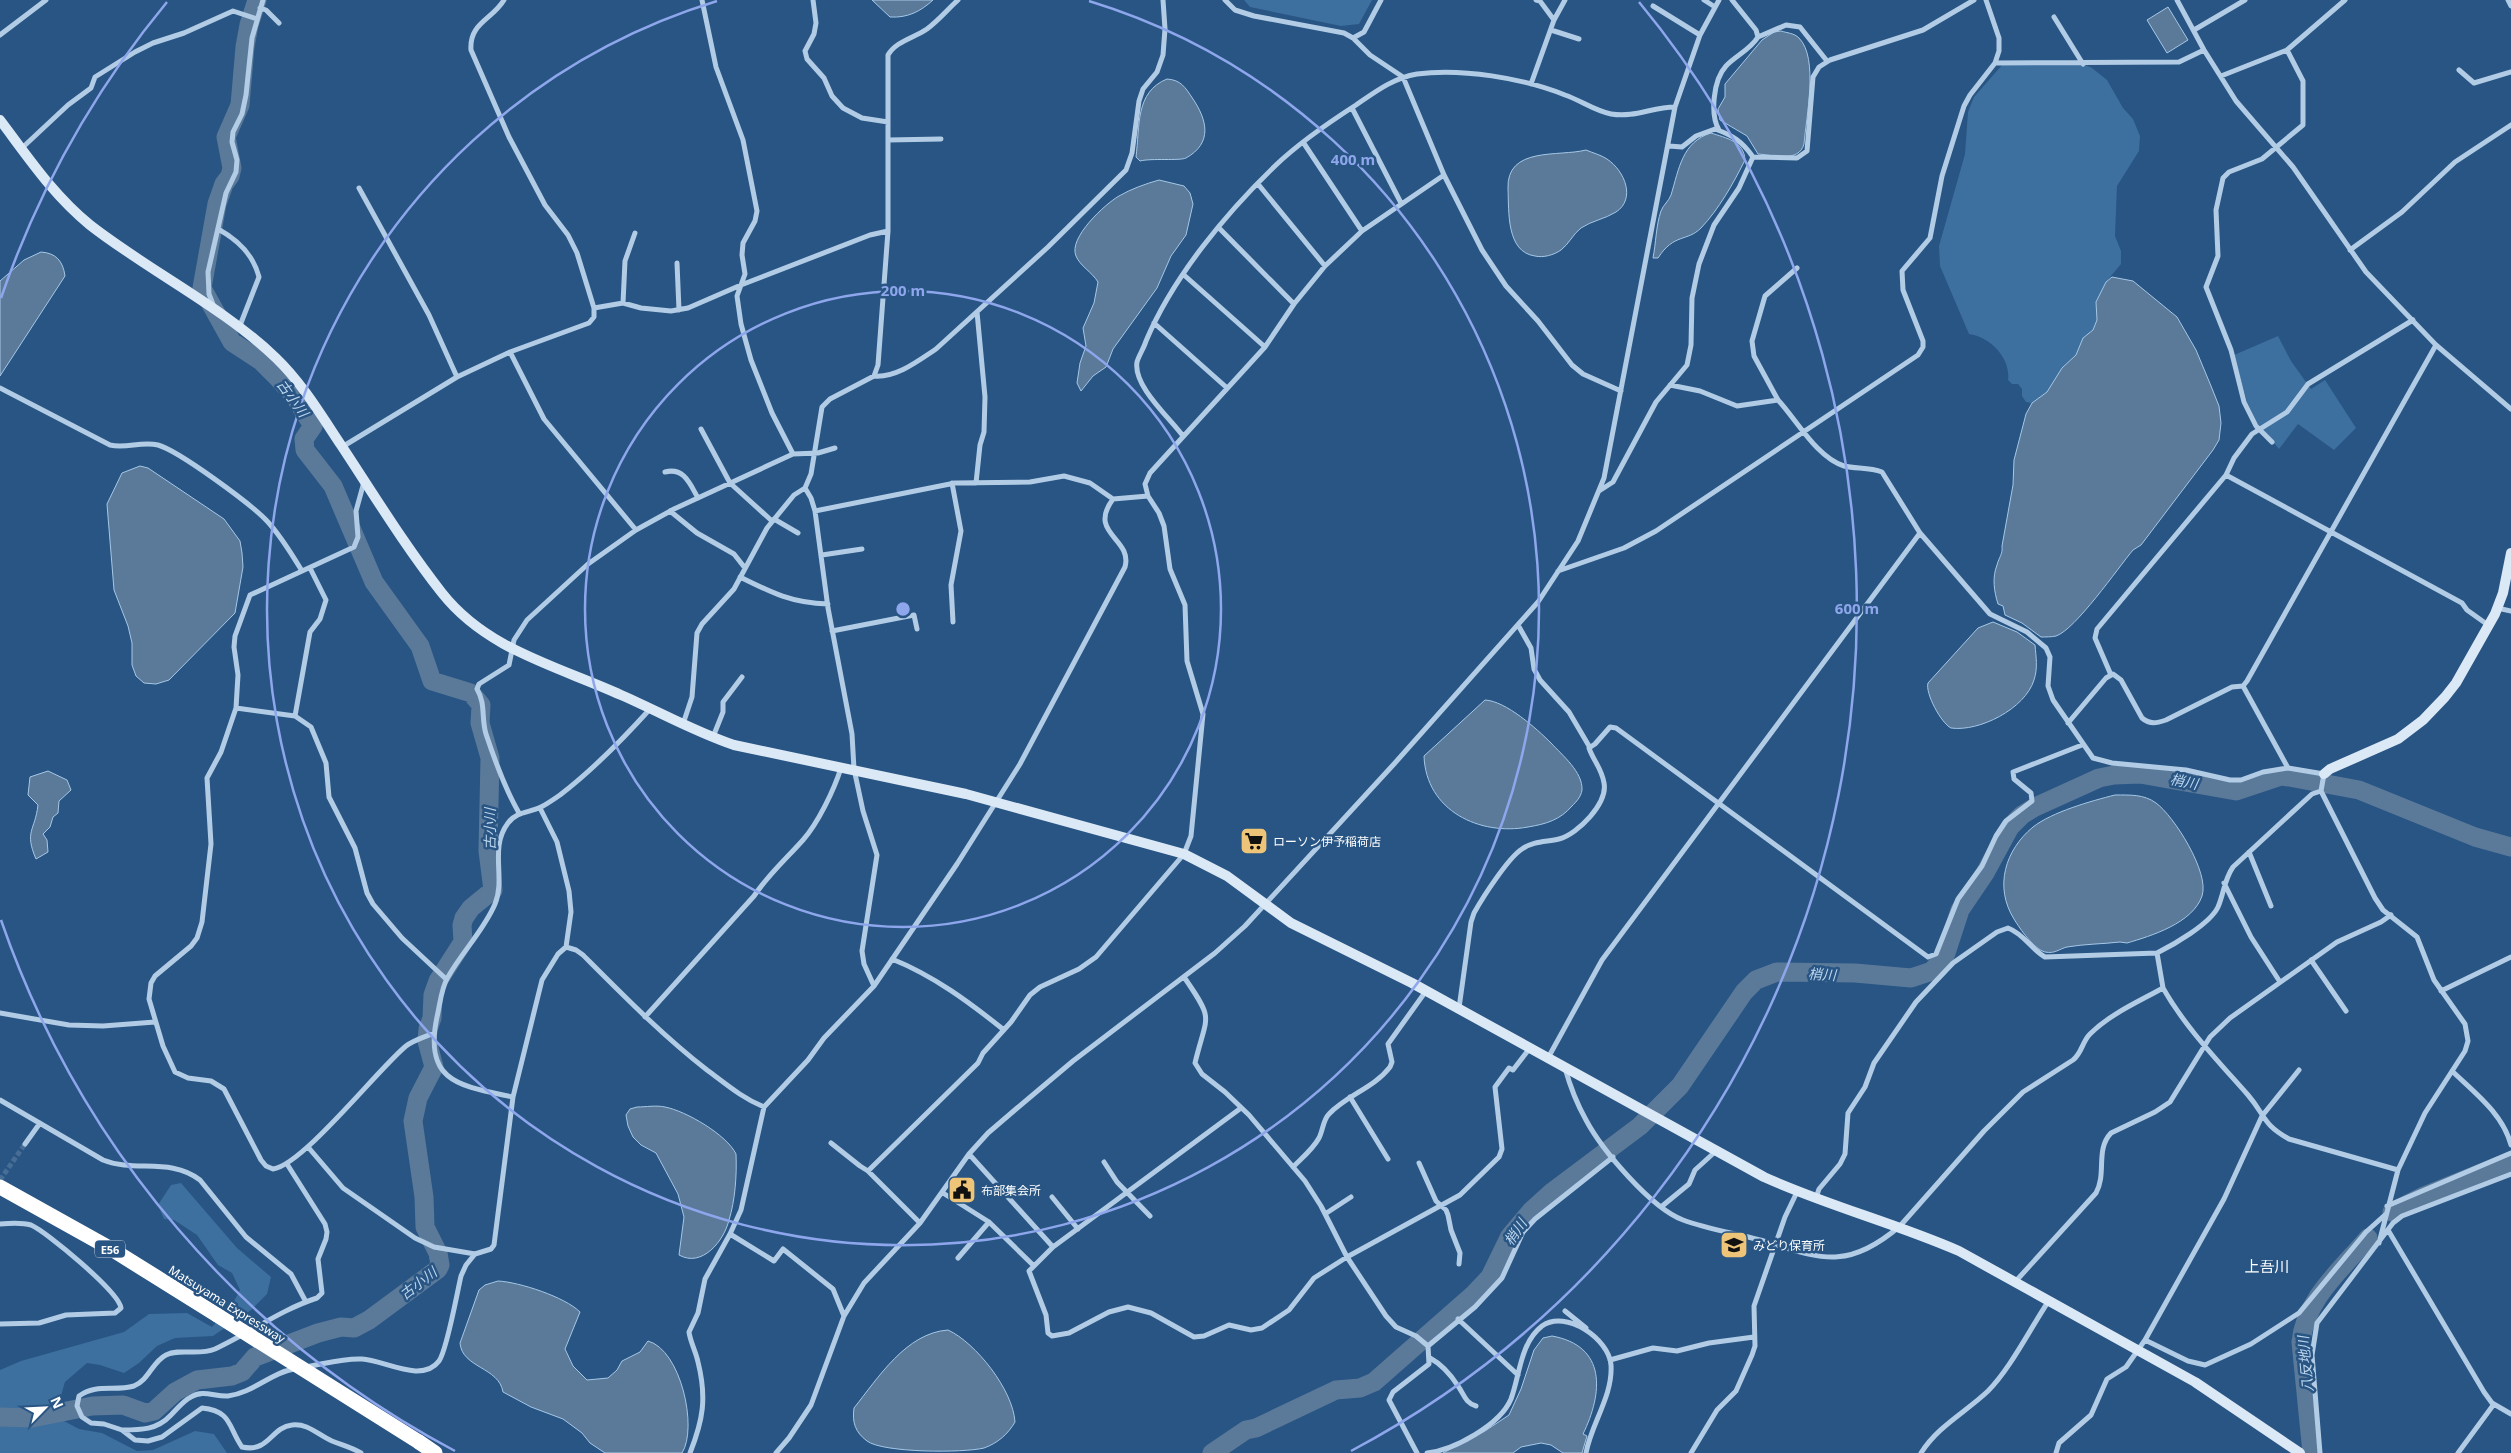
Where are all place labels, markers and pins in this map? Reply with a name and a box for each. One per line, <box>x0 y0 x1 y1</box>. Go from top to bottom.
centre of rings <box>894 600 912 618</box>
supermarket icon: ローソン伊予稲荷店 <box>1239 826 1269 856</box>
place label: ローソン伊予稲荷店 <box>1273 833 1381 850</box>
public building icon: 布部集会所 <box>947 1175 977 1205</box>
place label: 布部集会所 <box>981 1182 1041 1199</box>
school or university icon: みどり保育所 <box>1719 1230 1749 1260</box>
place label: みどり保育所 <box>1753 1237 1825 1254</box>

